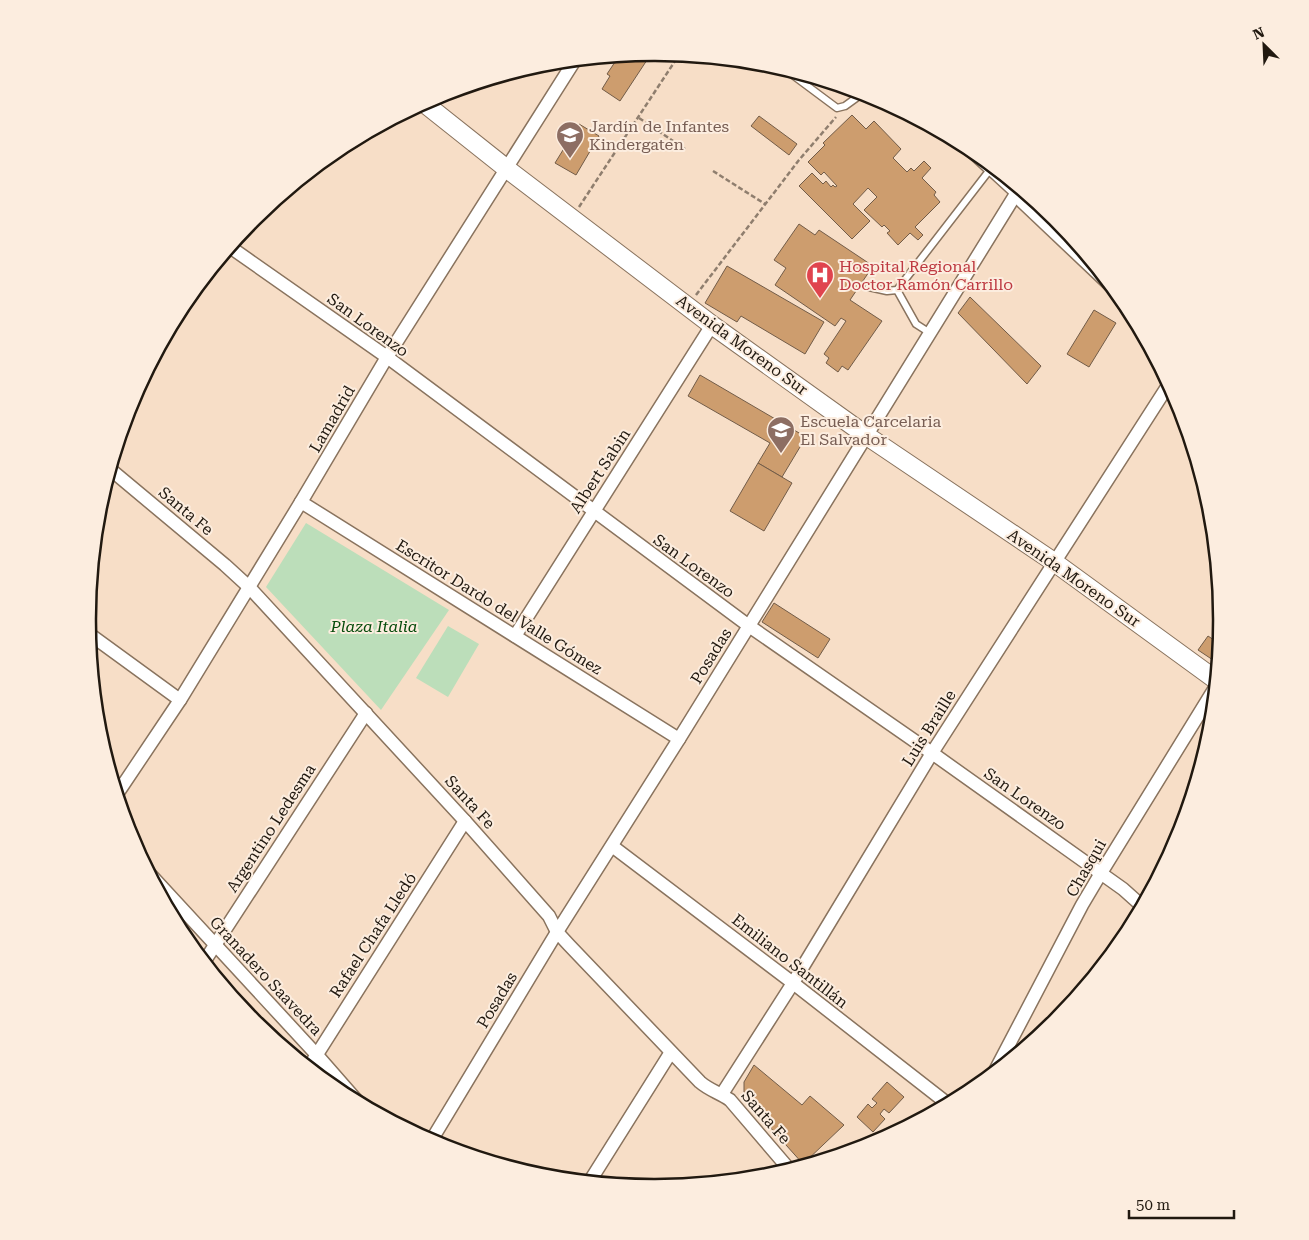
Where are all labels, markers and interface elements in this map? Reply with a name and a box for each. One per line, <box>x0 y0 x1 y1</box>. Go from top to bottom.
north arrow <box>1239 20 1289 70</box>
text: N <box>1251 24 1267 43</box>
place label: Jardín de Infantes Kindergaten <box>589 117 729 154</box>
school or university icon: Jardín de Infantes Kindergaten <box>555 120 585 159</box>
place label: Hospital Regional Doctor Ramón Carrillo <box>839 257 1013 294</box>
hospital icon: Hospital Regional Doctor Ramón Carrillo <box>805 260 835 299</box>
street label: San Lorenzo <box>324 289 412 361</box>
street label: Avenida Moreno Sur <box>673 291 812 399</box>
street label: Lamadrid <box>305 382 359 456</box>
place label: Escuela Carcelaria El Salvador <box>800 412 942 449</box>
school or university icon: Escuela Carcelaria El Salvador <box>766 415 796 454</box>
street label: Albert Sabin <box>566 425 634 517</box>
street label: Santa Fe <box>155 483 217 539</box>
street label: Avenida Moreno Sur <box>1004 525 1144 631</box>
street label: San Lorenzo <box>650 530 738 602</box>
street label: Escritor Dardo del Valle Gómez <box>393 536 606 679</box>
park label: Plaza Italia <box>330 617 418 636</box>
street label: Posadas <box>686 624 736 687</box>
street label: Luis Braille <box>898 686 960 770</box>
street label: Argentino Ledesma <box>222 760 320 896</box>
street label: San Lorenzo <box>980 764 1070 834</box>
street label: Santa Fe <box>441 771 499 833</box>
street label: Chasqui <box>1062 836 1110 900</box>
street label: Rafael Chafa Lledó <box>326 869 420 1001</box>
street label: Emiliano Santillán <box>728 910 852 1012</box>
street label: Granadero Saavedra <box>206 913 326 1040</box>
street label: Posadas <box>473 968 521 1032</box>
street label: Santa Fe <box>737 1086 795 1148</box>
scale bar <box>1129 1188 1234 1220</box>
text: 50 m <box>1136 1196 1171 1214</box>

